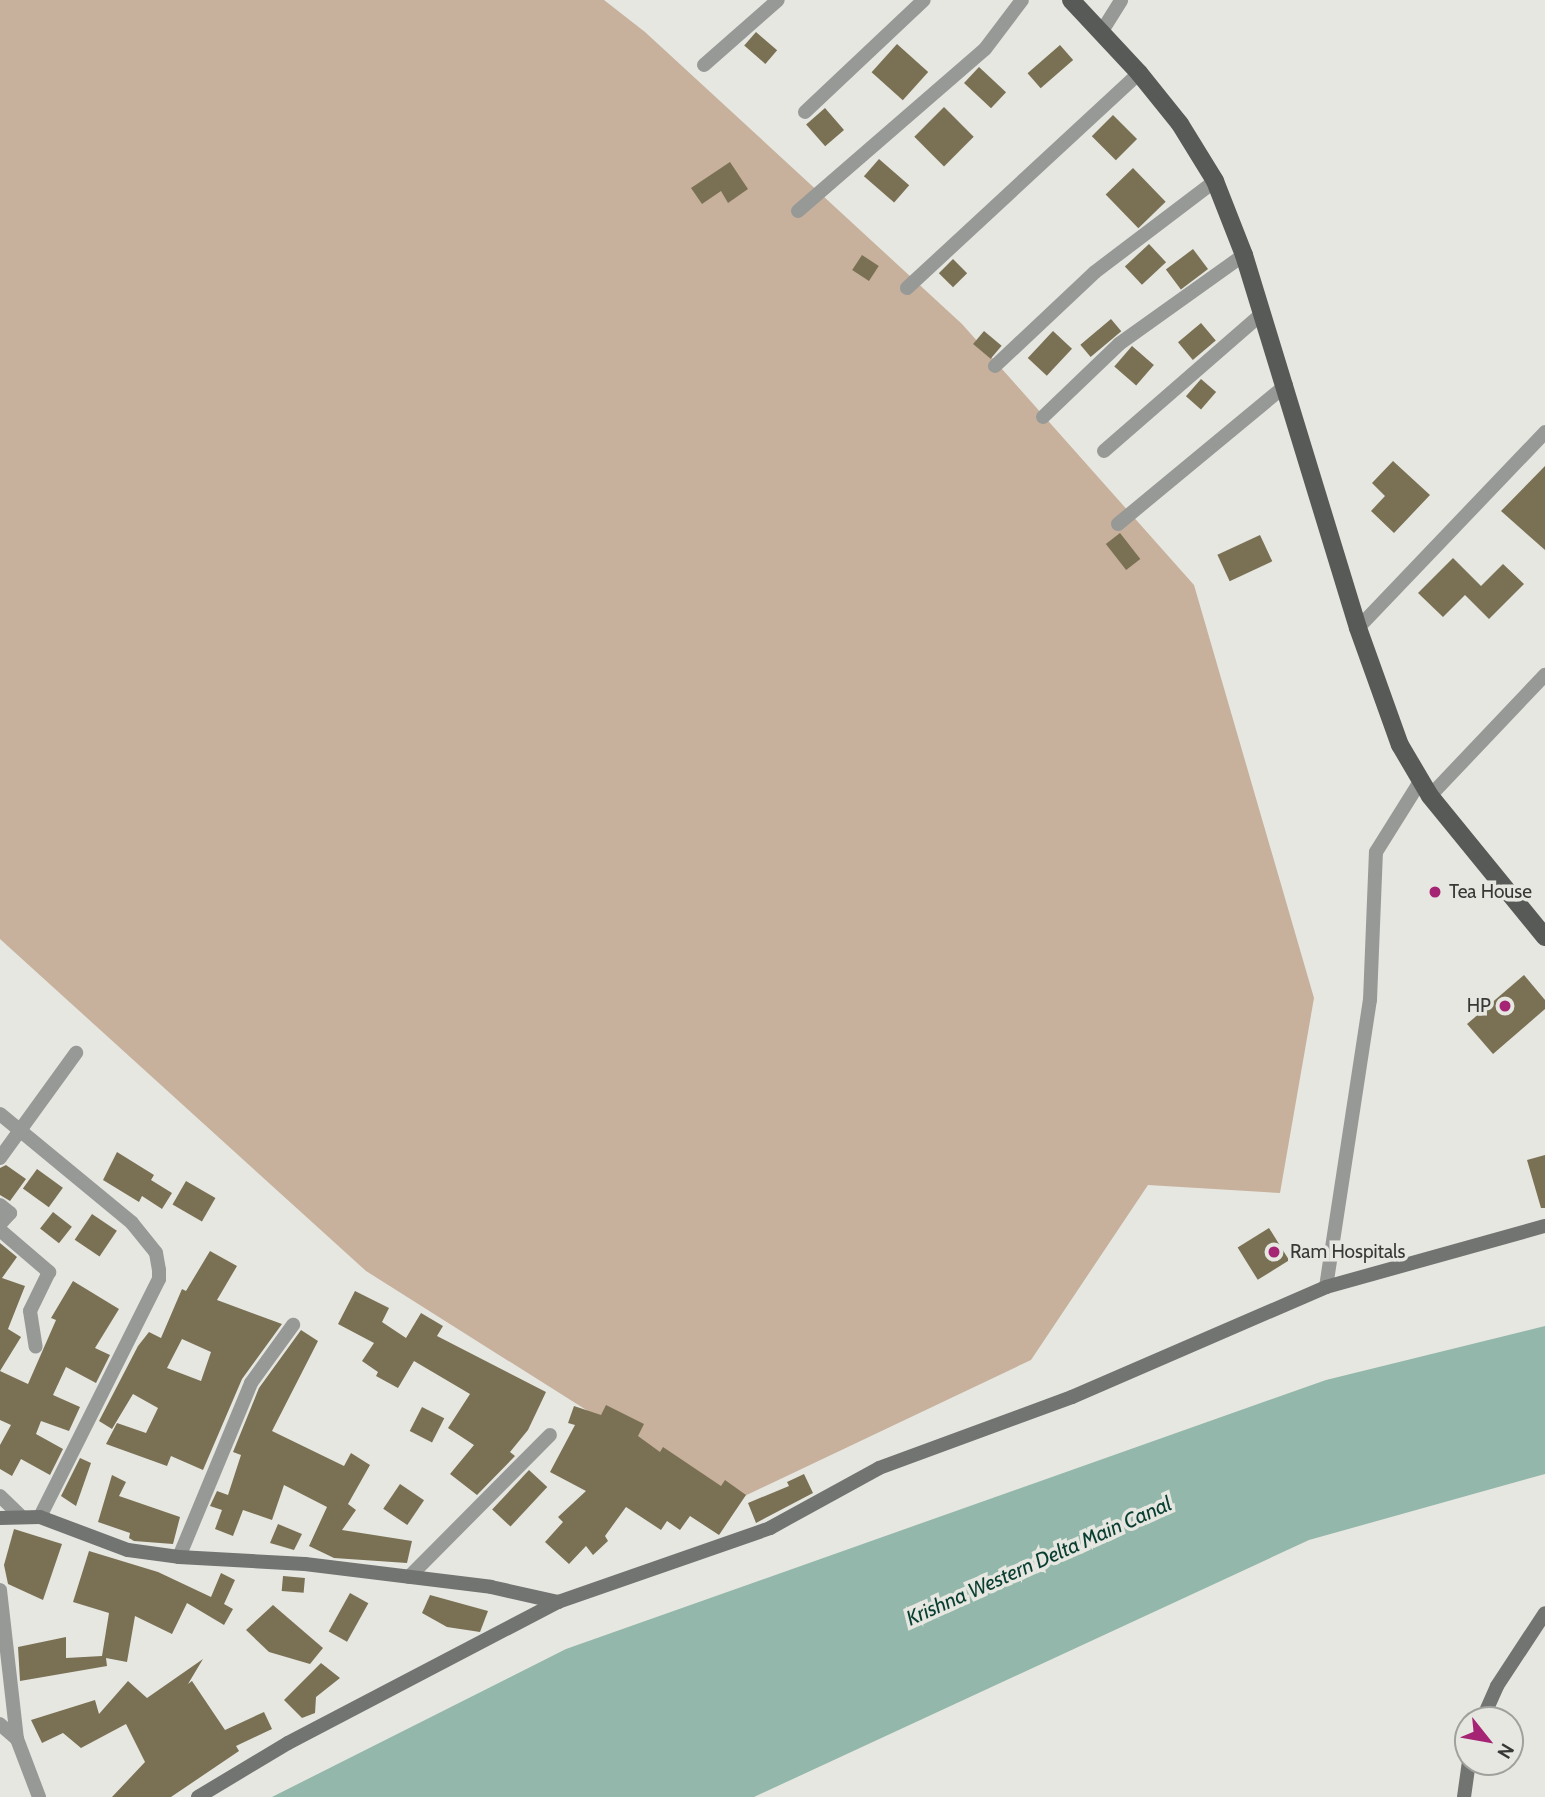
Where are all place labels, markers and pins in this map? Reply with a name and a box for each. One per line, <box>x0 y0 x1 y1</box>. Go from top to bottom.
place label: Tea House <box>1449 881 1532 903</box>
marker: Tea House <box>1427 884 1443 900</box>
place label: HP <box>1467 995 1491 1017</box>
marker: HP <box>1497 998 1513 1014</box>
place label: Ram Hospitals <box>1290 1241 1405 1263</box>
marker: Ram Hospitals <box>1264 1242 1284 1262</box>

